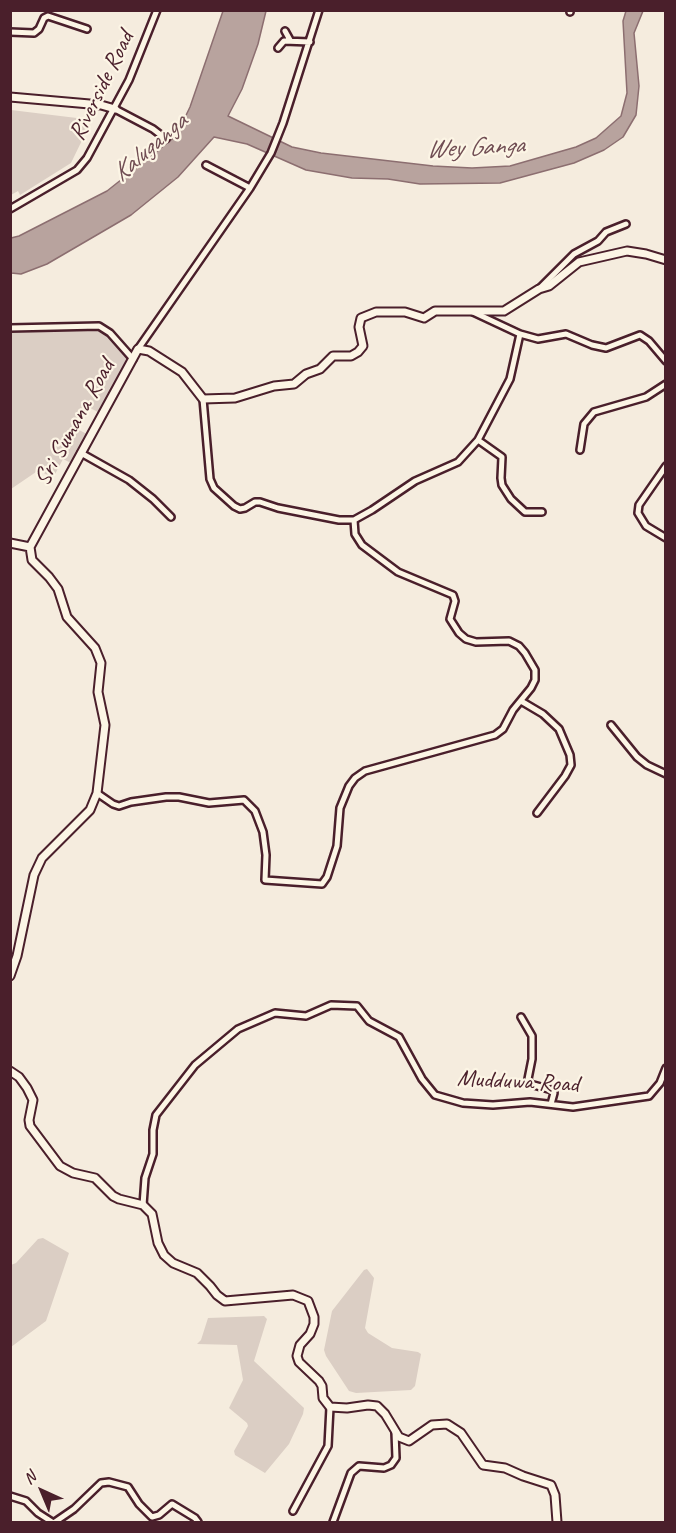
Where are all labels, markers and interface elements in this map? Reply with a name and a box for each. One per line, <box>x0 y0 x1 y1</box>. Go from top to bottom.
street label: Riverside Road <box>63 27 141 145</box>
water label: Kaluganga <box>106 107 194 189</box>
water label: Wey Ganga <box>425 130 525 166</box>
street label: Sri Sumana Road <box>28 355 122 491</box>
street label: Mudduwa Road <box>456 1064 580 1100</box>
north arrow <box>12 1461 72 1521</box>
text: N <box>19 1467 40 1489</box>

